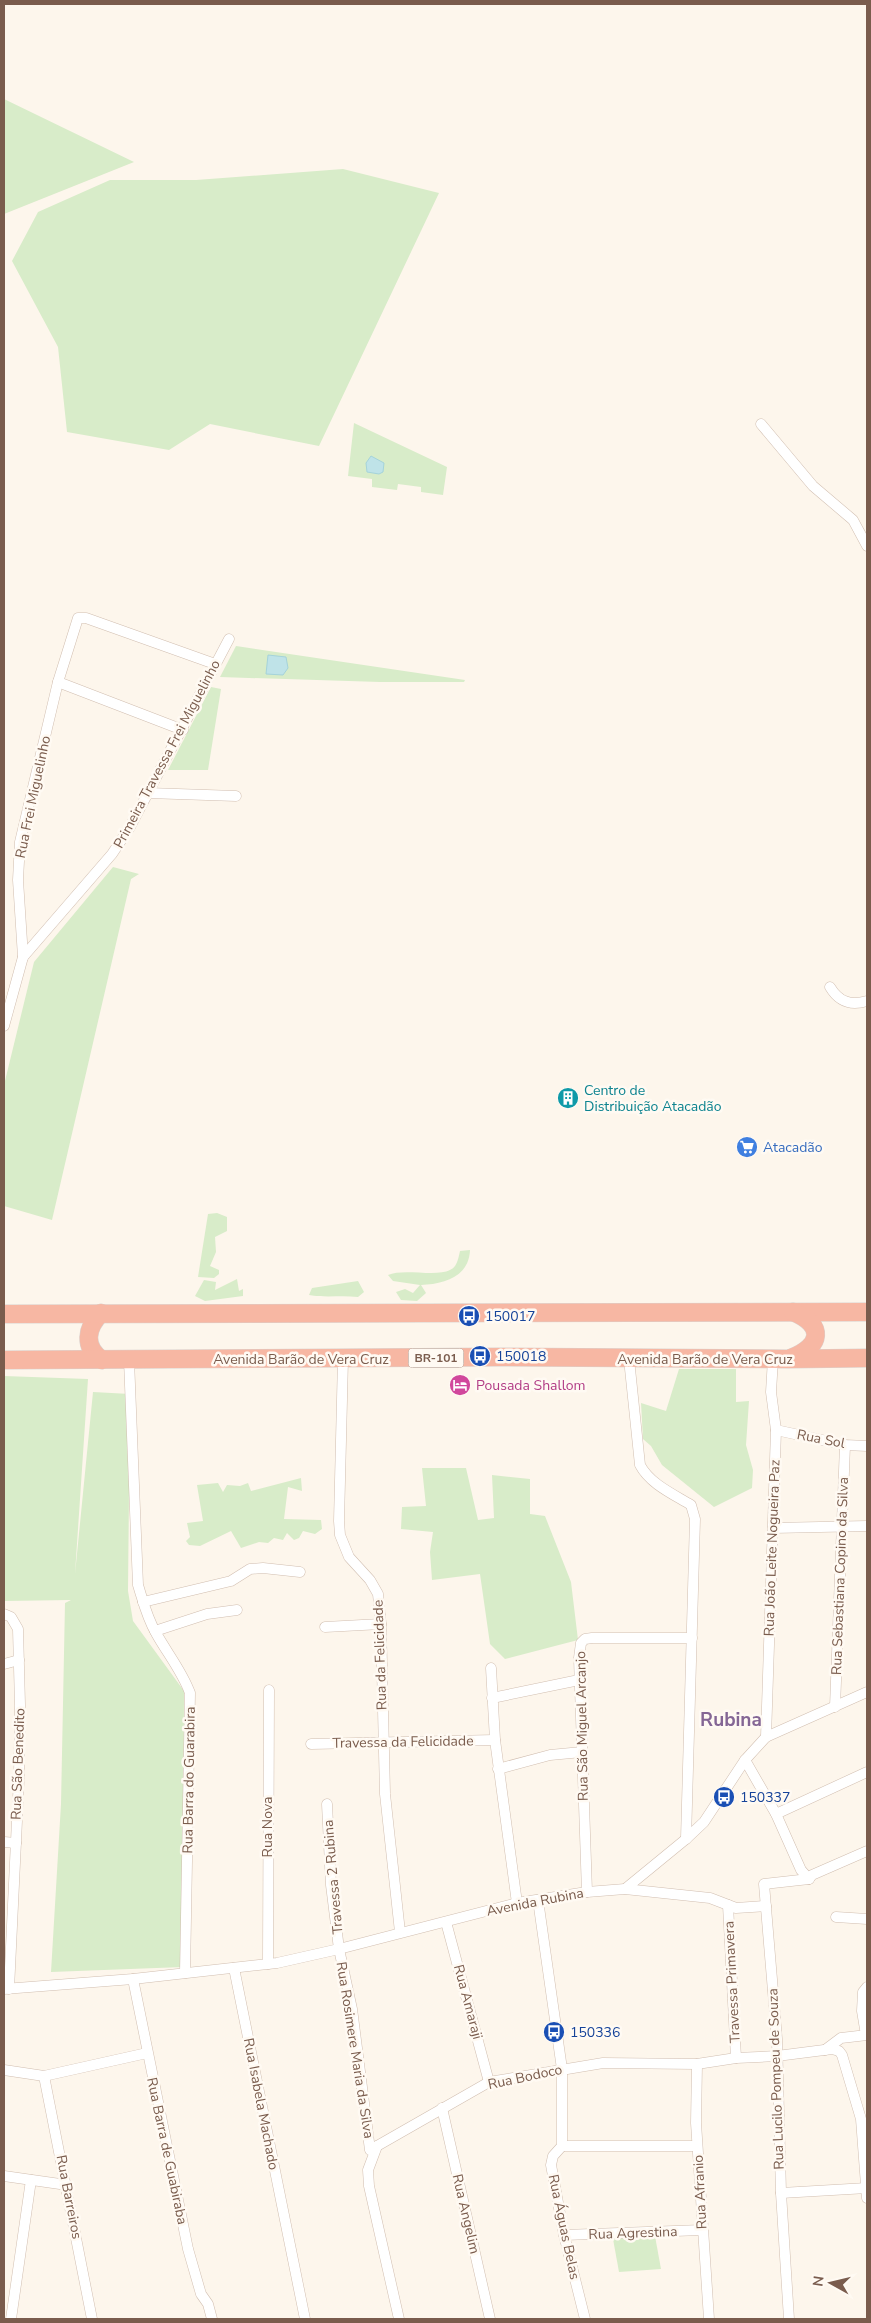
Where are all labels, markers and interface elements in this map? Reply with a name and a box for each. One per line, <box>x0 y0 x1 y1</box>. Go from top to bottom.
street label: Primeira Travessa Frei Miguelinho <box>109 656 225 852</box>
street label: Rua Frei Miguelinho <box>11 734 55 860</box>
place label: Centro de Distribuição Atacadão <box>584 1081 722 1116</box>
building icon: Centro de Distribuição Atacadão <box>556 1086 580 1110</box>
supermarket icon: Atacadão <box>735 1135 759 1159</box>
place label: Atacadão <box>763 1138 823 1157</box>
bus stop icon: 150017 <box>457 1304 481 1328</box>
place label: 150017 <box>485 1307 535 1326</box>
bus stop icon: 150018 <box>468 1344 492 1368</box>
place label: 150018 <box>496 1347 546 1366</box>
road number: BR-101 <box>408 1349 464 1368</box>
street label: Avenida Barão de Vera Cruz <box>213 1350 389 1369</box>
street label: Avenida Barão de Vera Cruz <box>617 1350 793 1369</box>
hotel icon: Pousada Shallom <box>448 1373 472 1397</box>
place label: Pousada Shallom <box>476 1376 586 1395</box>
street label: Rua Sol <box>795 1425 848 1453</box>
street label: Rua João Leite Nogueira Paz <box>759 1459 785 1637</box>
street label: Rua Sebastiana Copino da Silva <box>827 1477 853 1675</box>
street label: Rua da Felicidade <box>369 1599 391 1711</box>
street label: Rua São Miguel Arcanjo <box>571 1651 593 1801</box>
street label: Rua Barra do Guarabira <box>178 1706 200 1854</box>
district label: Rubina <box>700 1707 762 1733</box>
street label: Rua São Benedito <box>7 1708 29 1820</box>
street label: Travessa da Felicidade <box>332 1731 474 1753</box>
bus stop icon: 150337 <box>712 1785 736 1809</box>
place label: 150337 <box>740 1788 790 1807</box>
street label: Rua Nova <box>258 1797 277 1857</box>
street label: Travessa 2 Rubina <box>319 1819 347 1935</box>
street label: Avenida Rubina <box>485 1883 585 1921</box>
street label: Travessa Primavera <box>719 1921 745 2043</box>
street label: Rua Rosimere Maria da Silva <box>332 1960 378 2140</box>
street label: Rua Amaraji <box>449 1962 487 2042</box>
street label: Rua Lucilo Pompeu de Souza <box>763 1988 789 2170</box>
bus stop icon: 150336 <box>542 2020 566 2044</box>
place label: 150336 <box>570 2023 620 2042</box>
street label: Rua Isabela Machado <box>239 2036 283 2172</box>
street label: Rua Bodoco <box>486 2060 564 2094</box>
street label: Rua Barra de Guabiraba <box>142 2076 192 2226</box>
street label: Rua Barreiros <box>52 2153 87 2241</box>
street label: Rua Afranio <box>689 2154 711 2230</box>
street label: Rua Angelim <box>448 2172 484 2256</box>
street label: Rua Águas Belas <box>544 2172 585 2282</box>
street label: Rua Agrestina <box>588 2222 678 2244</box>
north arrow <box>806 2258 856 2308</box>
text: N <box>808 2275 829 2288</box>

